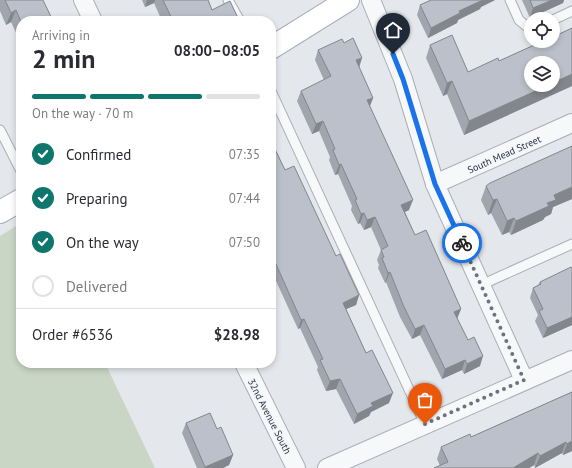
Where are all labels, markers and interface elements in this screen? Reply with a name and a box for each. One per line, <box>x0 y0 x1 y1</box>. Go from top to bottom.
map controls <box>524 12 560 92</box>
button: locate <box>524 12 560 48</box>
pin <box>376 13 410 54</box>
icon: home <box>382 19 404 41</box>
text: Arriving in <box>32 27 90 44</box>
text: 08:00–08:05 <box>174 41 260 60</box>
text: 2 min <box>32 42 95 75</box>
button: layers <box>524 56 560 92</box>
text: On the way · 70 m <box>32 105 133 122</box>
street label: South Mead Street <box>465 132 544 176</box>
icon: check <box>32 143 54 165</box>
text: Confirmed <box>66 145 131 164</box>
text: 07:35 <box>229 146 260 163</box>
icon: check <box>32 187 54 209</box>
text: Preparing <box>66 189 128 208</box>
text: 07:44 <box>229 190 260 207</box>
courier <box>442 223 482 263</box>
icon: check <box>32 231 54 253</box>
icon: bike <box>451 232 473 254</box>
text: On the way <box>66 233 139 252</box>
text: 07:50 <box>229 234 260 251</box>
text: Delivered <box>66 277 127 296</box>
text: Order #6536 <box>32 325 113 344</box>
text: $28.98 <box>214 325 260 344</box>
street label: 32nd Avenue South <box>245 376 294 456</box>
pin <box>408 383 442 424</box>
icon: bag <box>414 389 436 411</box>

